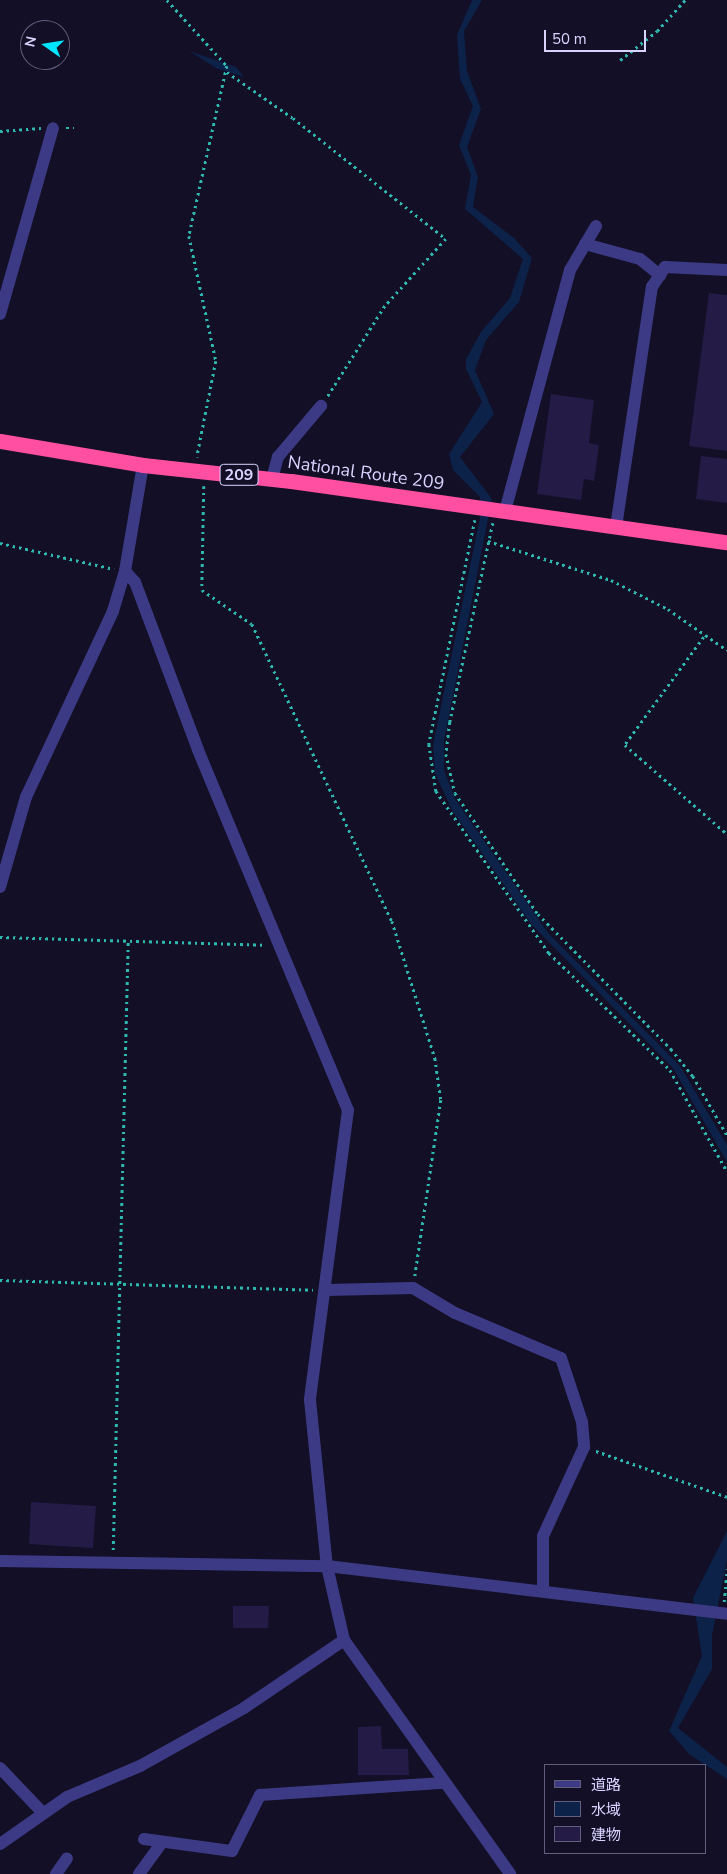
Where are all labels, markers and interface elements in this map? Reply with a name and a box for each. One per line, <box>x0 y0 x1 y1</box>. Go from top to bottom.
north arrow <box>20 20 70 70</box>
scale bar <box>547 20 650 52</box>
text: 50 m <box>552 29 587 49</box>
text: N <box>20 35 41 49</box>
street label: National Route 209 <box>286 451 446 495</box>
road number: 209 <box>219 462 259 488</box>
legend <box>544 1764 707 1854</box>
text: 道路 <box>591 1775 621 1795</box>
text: 水域 <box>591 1800 621 1820</box>
text: 建物 <box>591 1825 621 1845</box>

